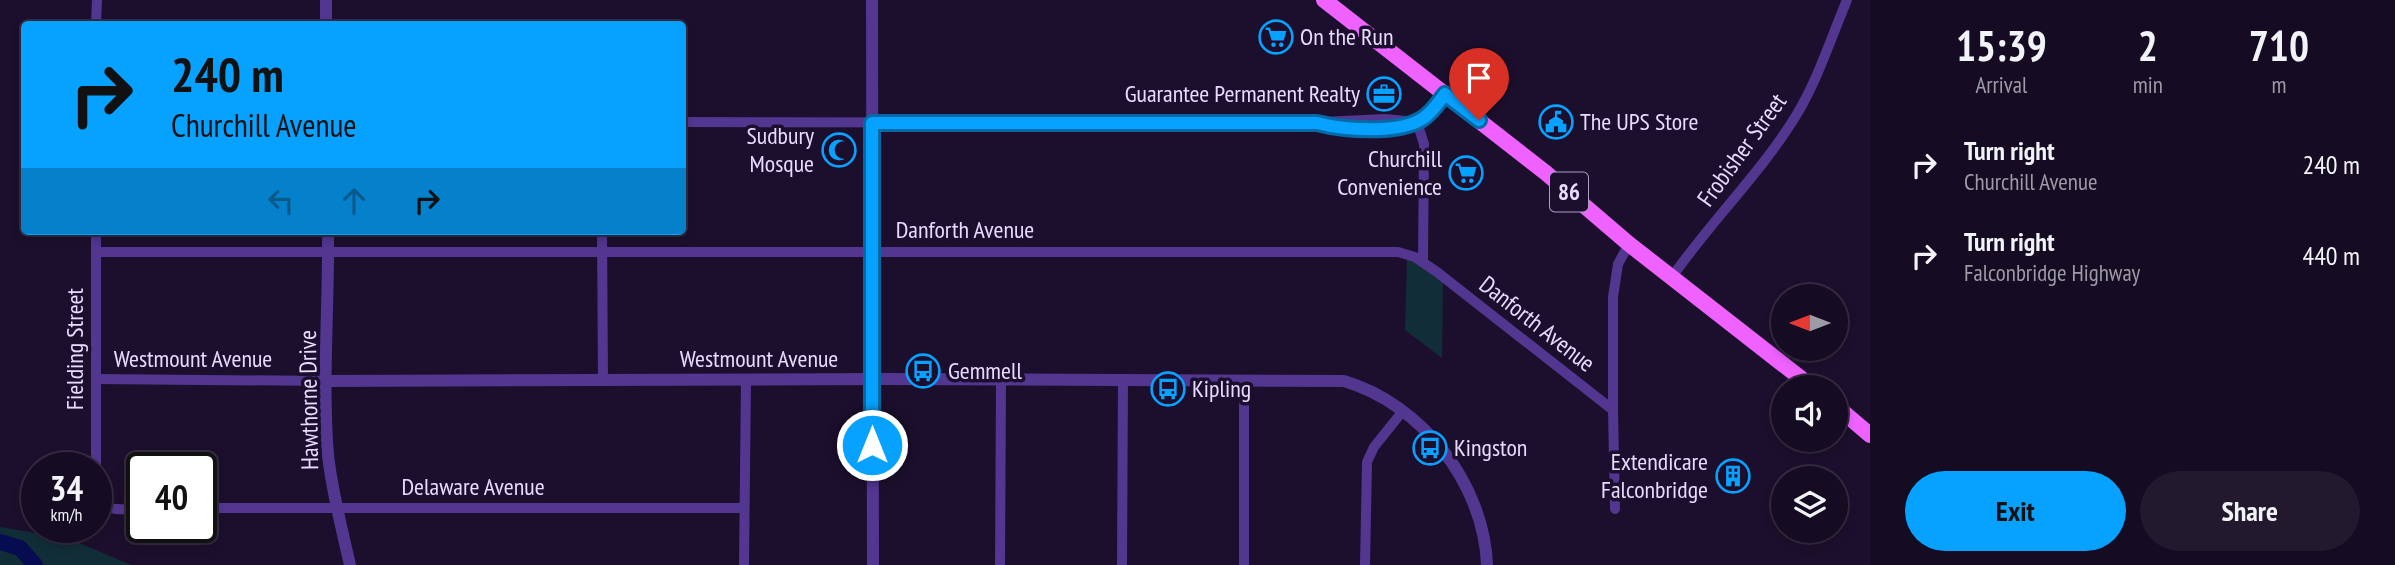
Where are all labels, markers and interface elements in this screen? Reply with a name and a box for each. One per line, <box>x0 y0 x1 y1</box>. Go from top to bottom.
supermarket icon: On the Run <box>1257 18 1295 56</box>
text: 15:39 <box>1956 18 2047 73</box>
text: 2 <box>2138 18 2158 73</box>
text: 710 <box>2249 18 2309 73</box>
place label: On the Run <box>1300 21 1393 52</box>
text: 240 m <box>171 42 284 106</box>
pin <box>1449 48 1509 120</box>
icon: right <box>56 49 147 140</box>
icon: arrive <box>1460 59 1498 97</box>
text: Arrival <box>1975 70 2027 99</box>
text: min <box>2133 70 2163 99</box>
text: m <box>2271 70 2286 99</box>
office icon: Guarantee Permanent Realty <box>1365 75 1403 113</box>
place label: Guarantee Permanent Realty <box>1125 78 1360 109</box>
street label: Frobisher Street <box>1690 87 1793 212</box>
public building icon: The UPS Store <box>1537 103 1575 141</box>
text: Churchill Avenue <box>171 104 357 146</box>
place label: The UPS Store <box>1580 106 1699 137</box>
place label: Sudbury Mosque <box>746 120 814 179</box>
mosque icon: Sudbury Mosque <box>820 131 858 169</box>
text: Turn right <box>1964 134 2055 167</box>
place label: Churchill Convenience <box>1337 143 1442 202</box>
icon: right <box>1905 146 1943 184</box>
text: 240 m <box>2302 148 2360 181</box>
supermarket icon: Churchill Convenience <box>1447 154 1485 192</box>
text: Churchill Avenue <box>1964 167 2097 196</box>
road number: 86 <box>1550 172 1588 211</box>
icon: left <box>262 182 300 220</box>
icon: ahead <box>335 182 373 220</box>
icon: right <box>408 182 446 220</box>
street label: Danforth Avenue <box>896 214 1034 245</box>
text: Turn right <box>1964 225 2055 258</box>
icon: right <box>1905 237 1943 275</box>
text: 440 m <box>2302 239 2360 272</box>
text: Falconbridge Highway <box>1964 258 2140 287</box>
street label: Danforth Avenue <box>1473 269 1601 378</box>
north arrow <box>1771 284 1848 360</box>
map controls <box>1771 284 1848 543</box>
street label: Fielding Street <box>59 288 90 410</box>
street label: Hawthorne Drive <box>292 330 325 470</box>
street label: Westmount Avenue <box>114 343 272 374</box>
street label: Westmount Avenue <box>680 343 838 374</box>
bus stop icon: Gemmell <box>904 352 942 390</box>
place label: Gemmell <box>948 355 1022 386</box>
bus stop icon: Kipling <box>1149 370 1187 408</box>
place label: Kipling <box>1192 373 1251 404</box>
button: sound <box>1771 375 1848 452</box>
position arrow <box>835 408 909 482</box>
bus stop icon: Kingston <box>1411 429 1449 467</box>
place label: Kingston <box>1454 432 1527 463</box>
place label: Extendicare Falconbridge <box>1601 446 1708 505</box>
speed limit sign: 40 <box>126 452 217 543</box>
building icon: Extendicare Falconbridge <box>1714 457 1752 495</box>
text: 34 <box>50 465 83 511</box>
button: layers <box>1771 466 1848 543</box>
street label: Delaware Avenue <box>401 471 545 502</box>
button: Exit <box>1905 471 2126 551</box>
button: Share <box>2140 471 2360 551</box>
text: km/h <box>51 503 82 526</box>

